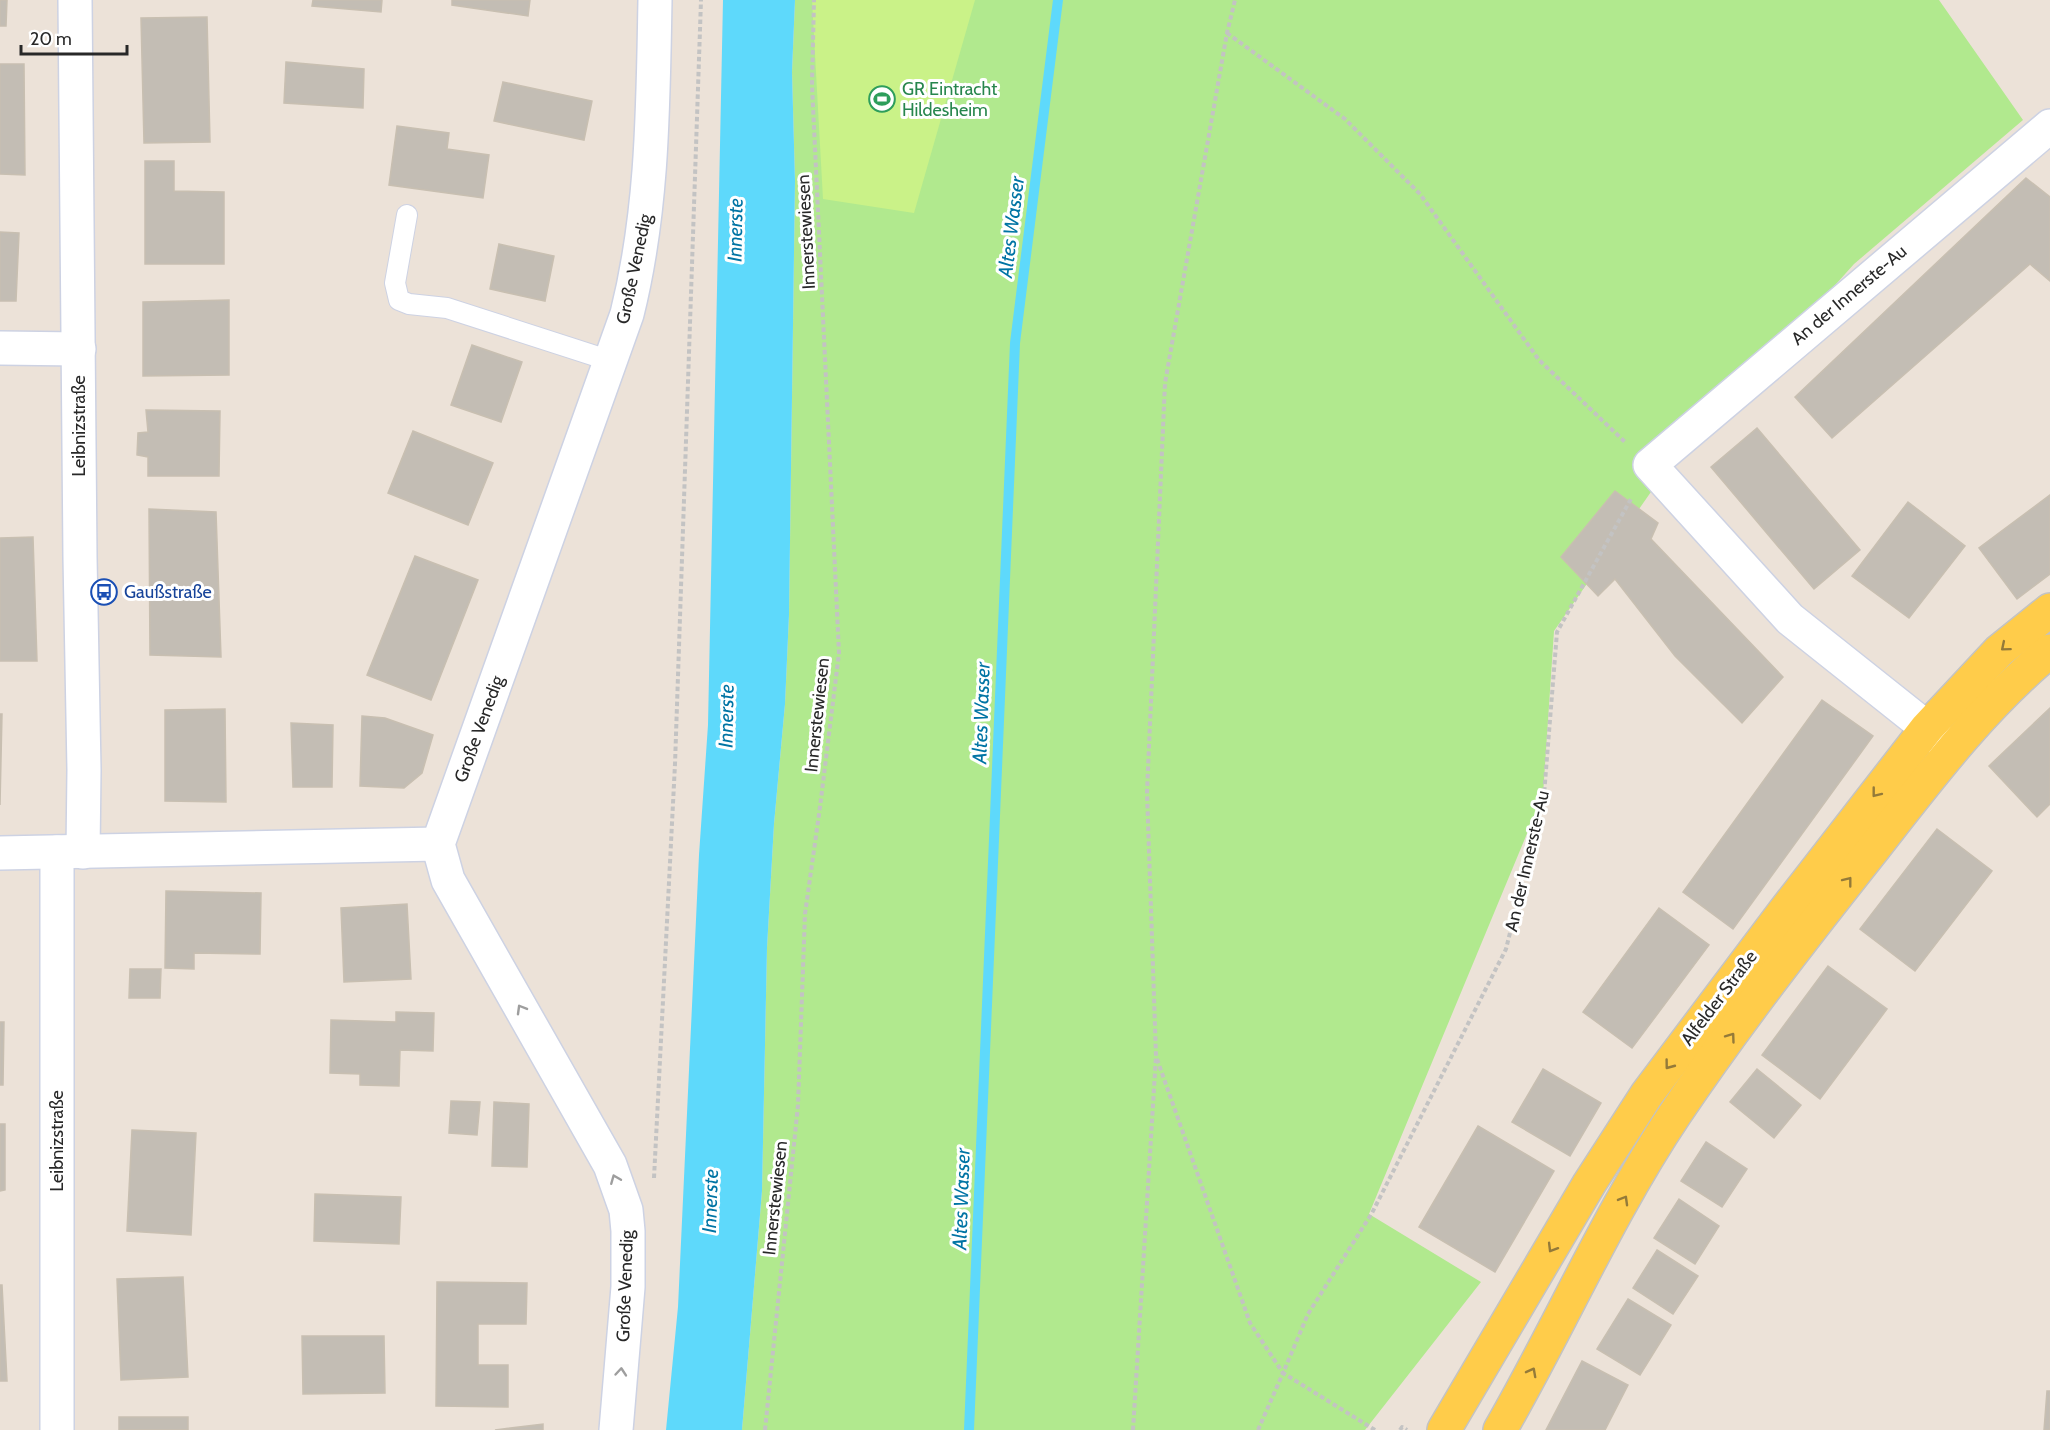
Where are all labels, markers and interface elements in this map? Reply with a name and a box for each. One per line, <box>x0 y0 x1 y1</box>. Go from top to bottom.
scale bar <box>21 18 128 56</box>
text: 20 m <box>30 28 72 50</box>
place label: GR Eintracht Hildesheim <box>902 78 997 121</box>
sports icon: GR Eintracht Hildesheim <box>867 84 897 114</box>
street label: Innerstewiesen <box>792 174 820 290</box>
water label: Altes Wasser <box>993 174 1029 280</box>
water label: Innerste <box>722 198 748 262</box>
street label: Große Venedig <box>612 211 657 326</box>
street label: An der Innerste-Au <box>1787 240 1911 350</box>
street label: Leibnizstraße <box>68 375 90 477</box>
bus stop icon: Gaußstraße <box>89 577 119 607</box>
place label: Gaußstraße <box>124 581 212 603</box>
one-way arrow <box>2001 640 2012 651</box>
street label: Innerstewiesen <box>800 657 834 773</box>
water label: Altes Wasser <box>967 661 995 765</box>
street label: Große Venedig <box>450 672 509 785</box>
water label: Innerste <box>713 684 739 748</box>
one-way arrow <box>1872 786 1883 797</box>
street label: An der Innerste-Au <box>1500 788 1554 934</box>
one-way arrow <box>1840 877 1851 888</box>
street label: Alfelder Straße <box>1676 946 1762 1050</box>
one-way arrow <box>516 1005 528 1015</box>
one-way arrow <box>1724 1032 1735 1043</box>
one-way arrow <box>1665 1058 1676 1069</box>
street label: Leibnizstraße <box>46 1090 68 1192</box>
street label: Innerstewiesen <box>758 1140 792 1256</box>
water label: Altes Wasser <box>947 1147 975 1251</box>
water label: Innerste <box>697 1169 723 1233</box>
one-way arrow <box>610 1174 623 1185</box>
one-way arrow <box>1616 1195 1628 1206</box>
street label: Große Venedig <box>612 1229 638 1342</box>
one-way arrow <box>1547 1242 1559 1252</box>
one-way arrow <box>614 1367 627 1376</box>
one-way arrow <box>1525 1368 1536 1378</box>

